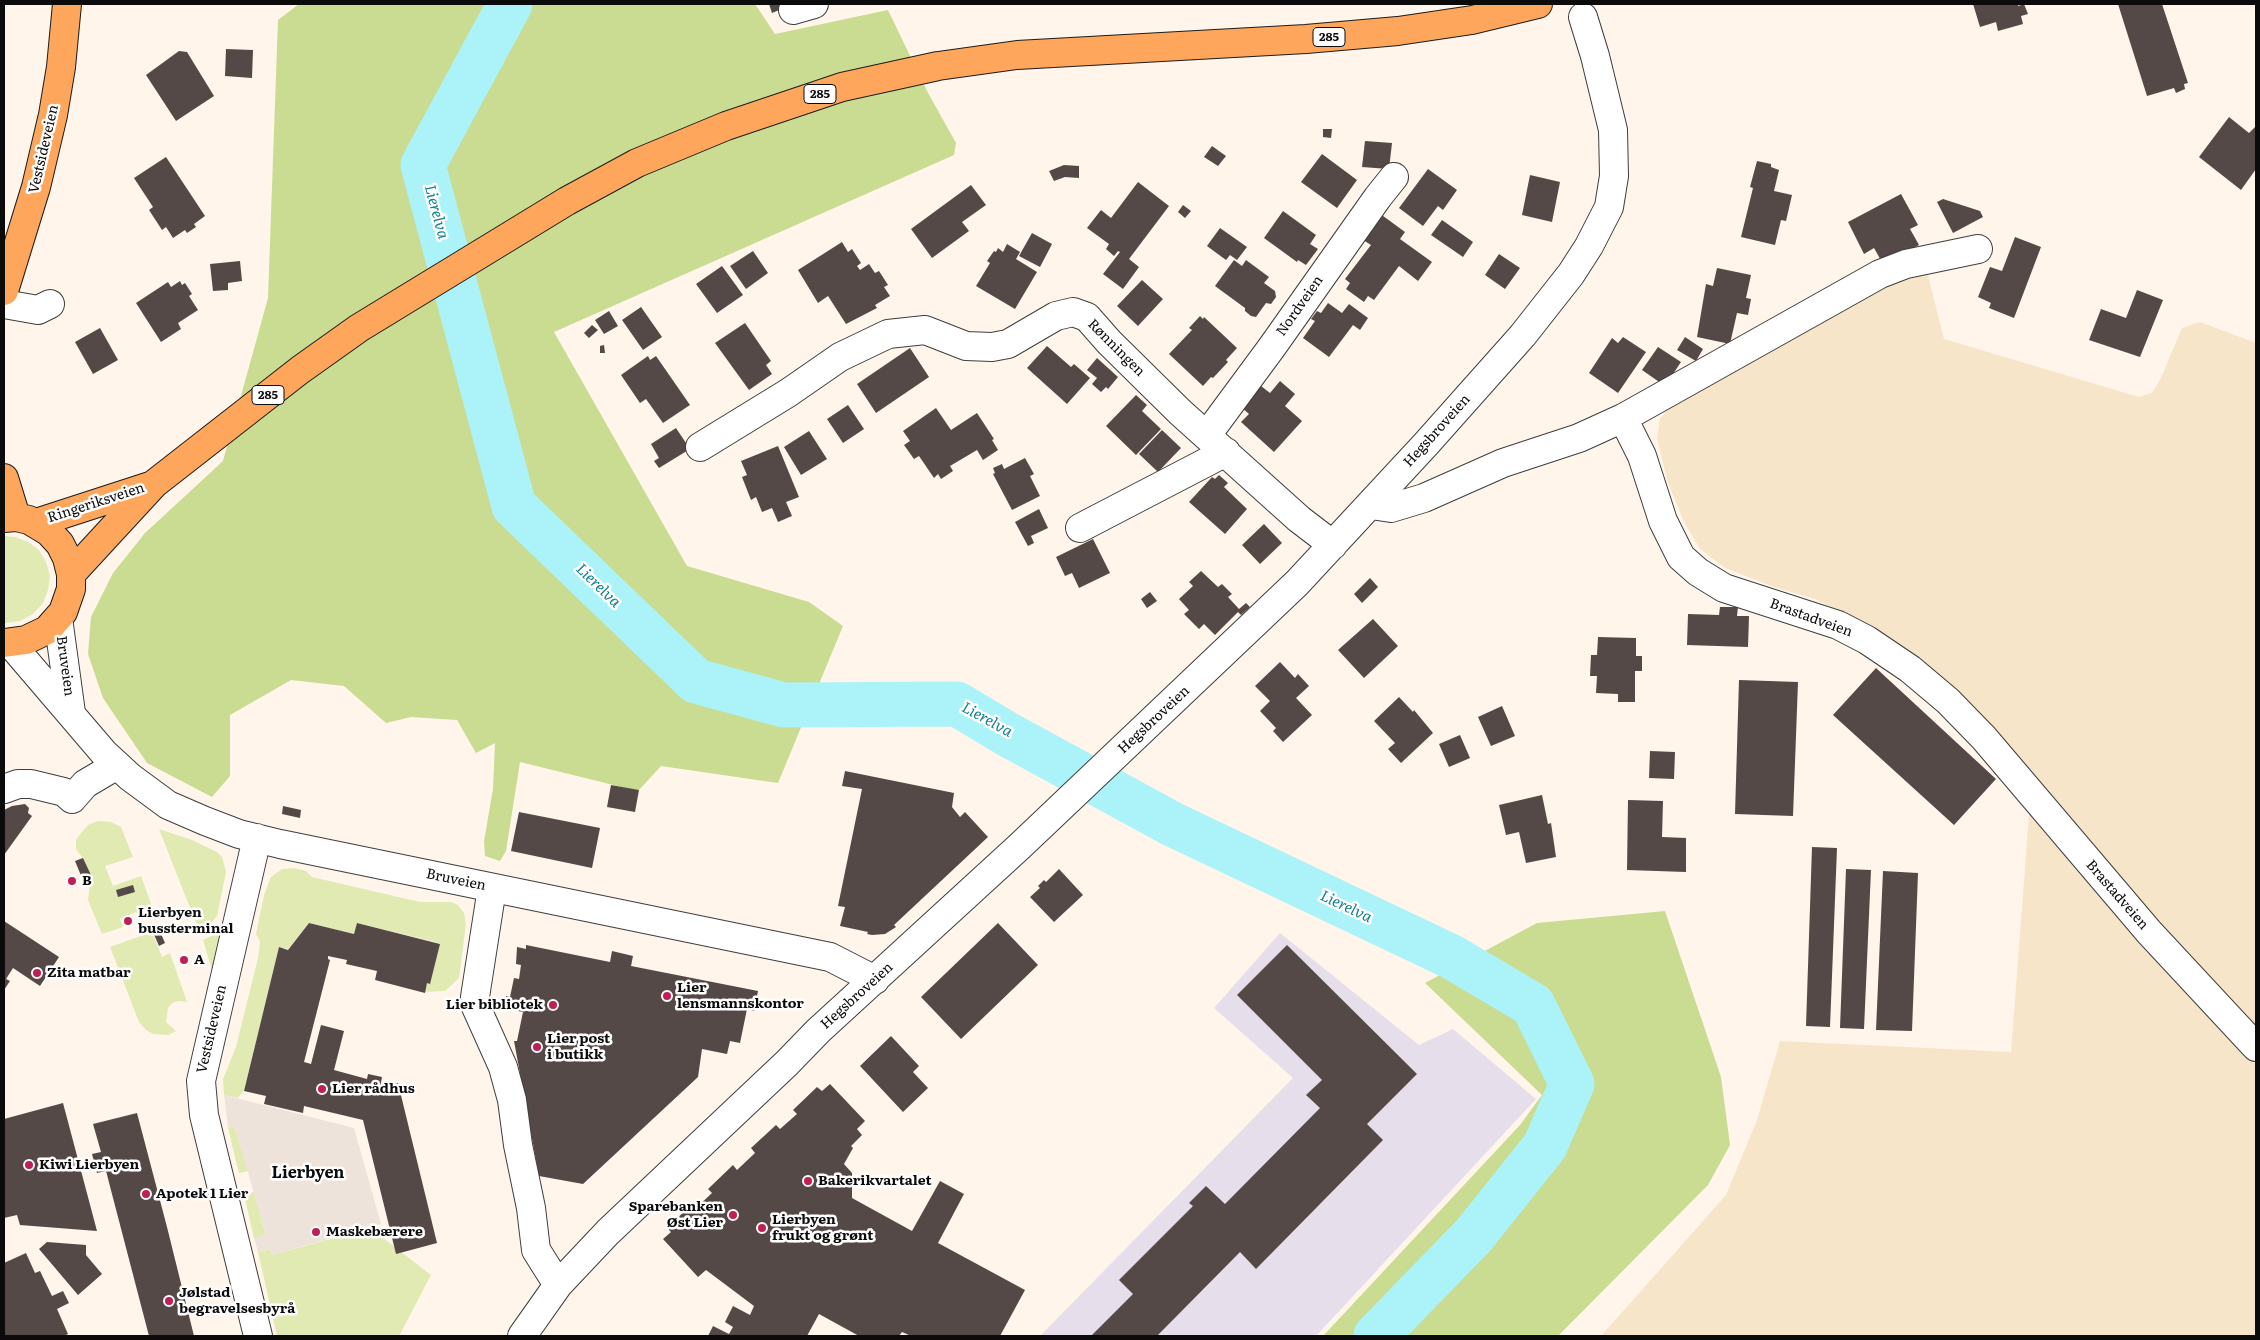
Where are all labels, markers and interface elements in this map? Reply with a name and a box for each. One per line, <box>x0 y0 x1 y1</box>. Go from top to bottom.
road number: 285 <box>1313 28 1345 46</box>
road number: 285 <box>804 85 836 104</box>
street label: Vestsideveien <box>26 103 62 195</box>
water label: Lierelva <box>420 183 452 241</box>
street label: Nordveien <box>1273 273 1327 339</box>
street label: Rønningen <box>1084 316 1148 380</box>
road number: 285 <box>252 386 284 404</box>
street label: Hegsbroveien <box>1400 391 1474 471</box>
street label: Ringeriksveien <box>45 479 147 527</box>
water label: Lierelva <box>572 560 624 612</box>
street label: Brastadveien <box>1767 595 1855 641</box>
street label: Bruveien <box>52 635 78 697</box>
street label: Hegsbroveien <box>1115 683 1193 757</box>
water label: Lierelva <box>959 699 1015 741</box>
street label: Brastadveien <box>2082 857 2152 933</box>
street label: Bruveien <box>425 865 487 895</box>
place label: B <box>82 873 92 889</box>
marker: B <box>66 875 78 887</box>
water label: Lierelva <box>1317 887 1375 927</box>
place label: Lierbyen bussterminal <box>138 905 234 938</box>
marker: Lierbyen bussterminal <box>122 915 134 927</box>
place label: A <box>194 952 205 968</box>
marker: A <box>178 954 190 966</box>
street label: Hegsbroveien <box>817 959 897 1033</box>
place label: Zita matbar <box>47 965 131 981</box>
marker: Zita matbar <box>31 967 43 979</box>
place label: Lier lensmannskontor <box>677 980 804 1012</box>
street label: Vestsideveien <box>194 983 230 1075</box>
marker: Lier lensmannskontor <box>661 990 673 1002</box>
place label: Lier bibliotek <box>446 997 543 1013</box>
marker: Lier bibliotek <box>547 999 559 1011</box>
place label: Lier post i butikk <box>547 1031 610 1064</box>
marker: Lier post i butikk <box>531 1041 543 1053</box>
place label: Lier rådhus <box>332 1081 415 1097</box>
marker: Lier rådhus <box>316 1083 328 1095</box>
place label: Kiwi Lierbyen <box>39 1157 139 1173</box>
marker: Kiwi Lierbyen <box>23 1159 35 1171</box>
district label: Lierbyen <box>272 1163 344 1183</box>
place label: Bakerikvartalet <box>818 1173 932 1189</box>
marker: Bakerikvartalet <box>802 1175 814 1187</box>
place label: Apotek 1 Lier <box>156 1186 248 1202</box>
marker: Apotek 1 Lier <box>140 1188 152 1200</box>
place label: Sparebanken Øst Lier <box>629 1199 723 1232</box>
marker: Sparebanken Øst Lier <box>727 1209 739 1221</box>
place label: Lierbyen frukt og grønt <box>772 1212 873 1244</box>
marker: Lierbyen frukt og grønt <box>756 1222 768 1234</box>
place label: Maskebærere <box>326 1224 423 1240</box>
marker: Maskebærere <box>310 1226 322 1238</box>
place label: Jølstad begravelsesbyrå <box>179 1285 295 1318</box>
marker: Jølstad begravelsesbyrå <box>163 1295 175 1307</box>

